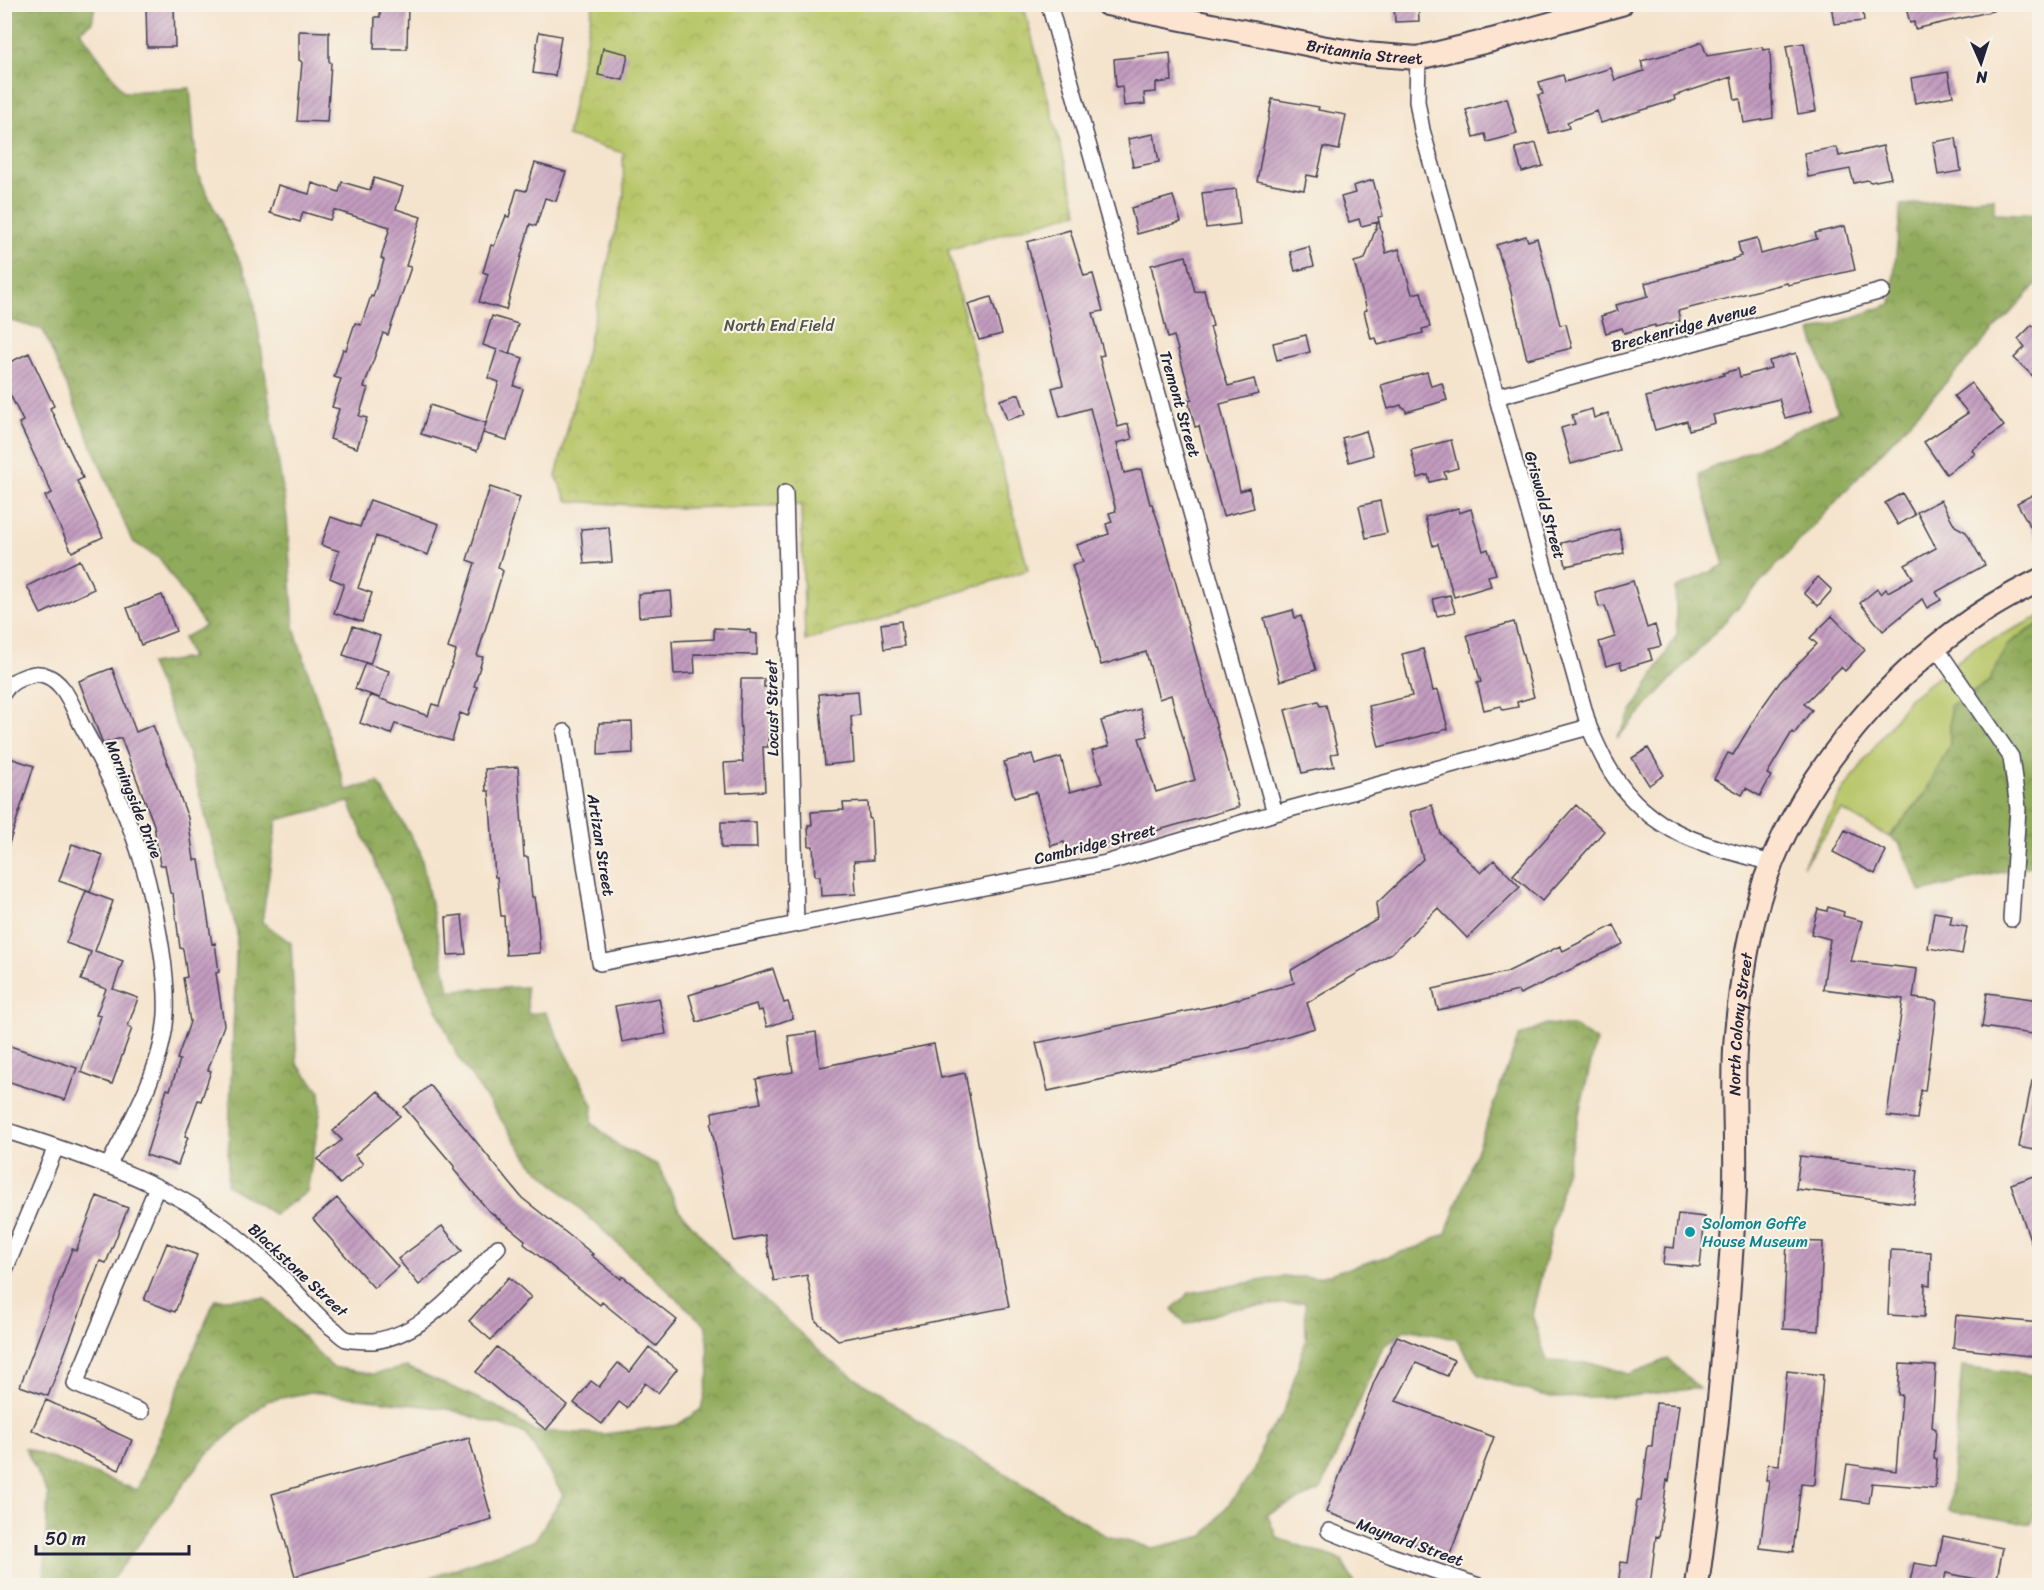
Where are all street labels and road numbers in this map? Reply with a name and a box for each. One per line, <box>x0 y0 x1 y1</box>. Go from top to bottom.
street label: Britannia Street <box>1304 30 1426 73</box>
street label: Breckenridge Avenue <box>1608 294 1760 360</box>
street label: Tremont Street <box>1151 347 1209 461</box>
street label: Griswold Street <box>1516 448 1574 562</box>
street label: Locust Street <box>757 659 787 757</box>
street label: Morningside Drive <box>97 735 171 863</box>
street label: Artizan Street <box>578 791 623 898</box>
street label: Cambridge Street <box>1031 815 1159 873</box>
street label: North Colony Street <box>1720 950 1761 1096</box>
street label: Blackstone Street <box>241 1216 355 1325</box>
street label: Maynard Street <box>1352 1509 1468 1575</box>

